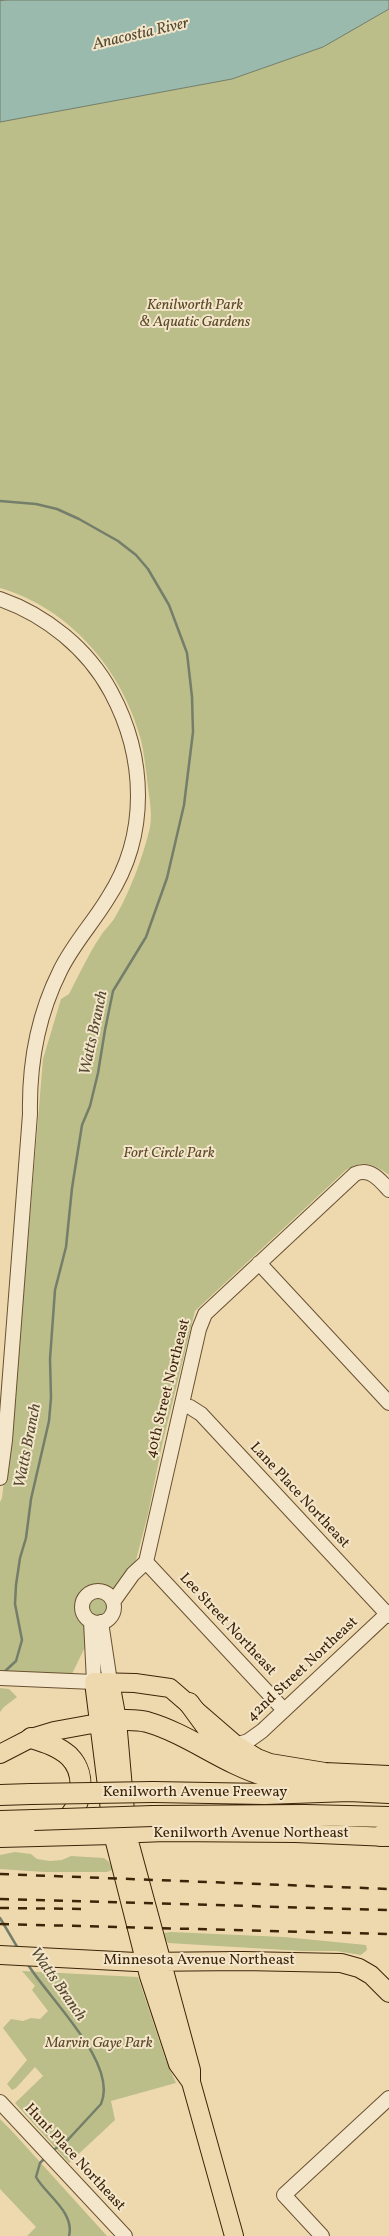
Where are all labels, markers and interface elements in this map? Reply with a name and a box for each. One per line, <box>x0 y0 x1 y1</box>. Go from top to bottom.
water label: Anacostia River <box>91 15 191 55</box>
park label: Kenilworth Park & Aquatic Gardens <box>140 297 250 332</box>
water label: Watts Branch <box>77 989 113 1077</box>
park label: Fort Circle Park <box>123 1145 215 1163</box>
street label: 40th Street Northeast <box>143 1317 195 1461</box>
water label: Watts Branch <box>11 1402 47 1490</box>
street label: Lane Place Northeast <box>245 1439 353 1553</box>
street label: Lee Street Northeast <box>175 1570 279 1680</box>
street label: 42nd Street Northeast <box>244 1614 362 1726</box>
street label: Kenilworth Avenue Freeway <box>103 1784 287 1802</box>
street label: Kenilworth Avenue Northeast <box>153 1825 349 1843</box>
water label: Watts Branch <box>25 1944 89 2026</box>
street label: Minnesota Avenue Northeast <box>103 1952 295 1970</box>
park label: Marvin Gaye Park <box>45 2035 153 2053</box>
street label: Hunt Place Northeast <box>20 2101 128 2215</box>

